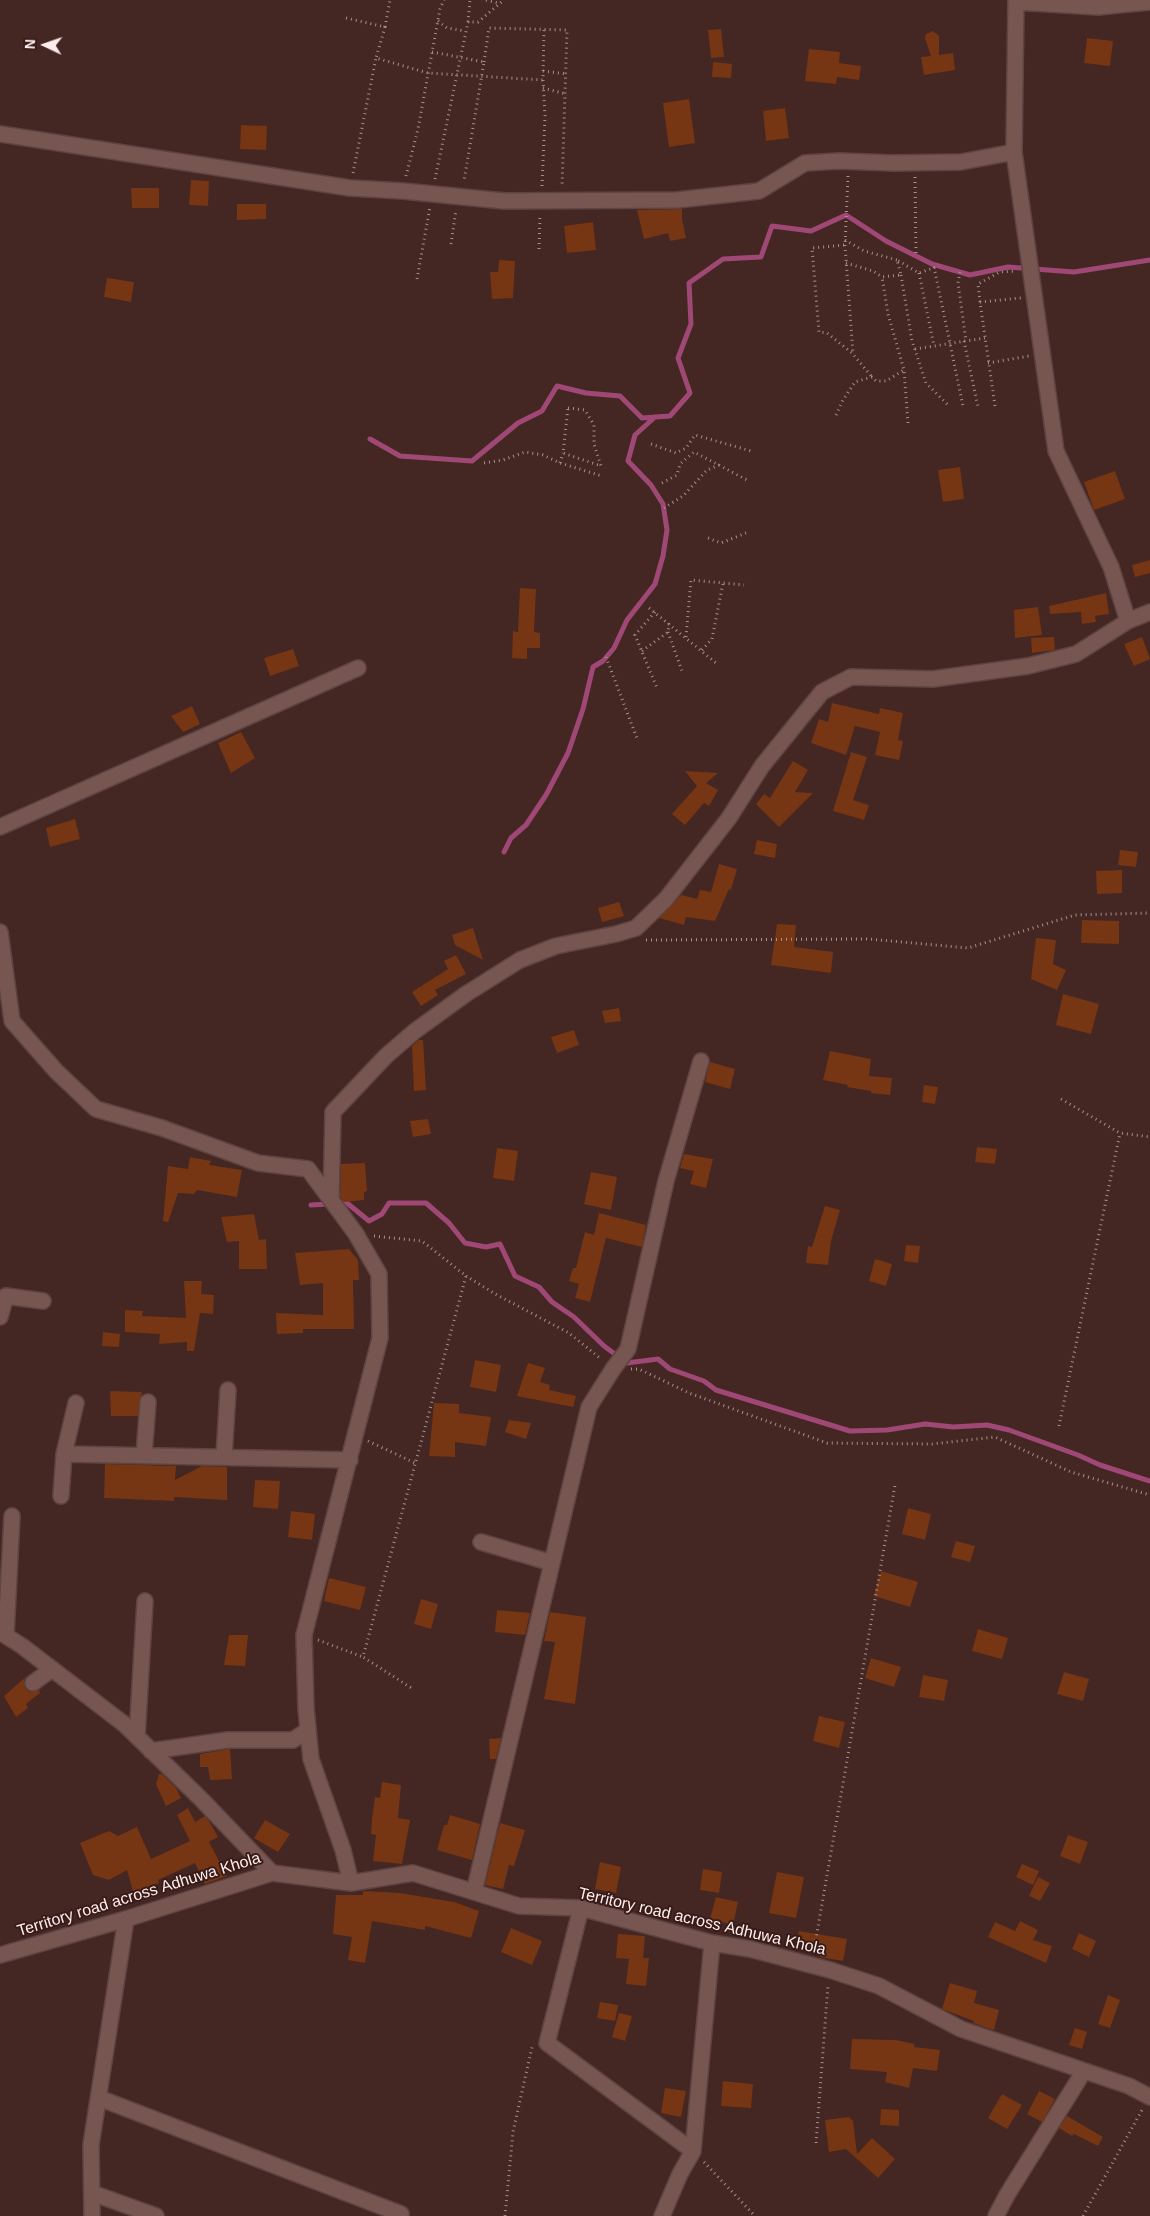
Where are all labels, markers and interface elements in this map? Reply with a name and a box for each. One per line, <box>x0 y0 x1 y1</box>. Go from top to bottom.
north arrow <box>20 20 70 70</box>
text: N <box>22 39 38 50</box>
street label: Territory road across Adhuwa Khola <box>15 1849 263 1941</box>
street label: Territory road across Adhuwa Khola <box>576 1884 828 1960</box>

